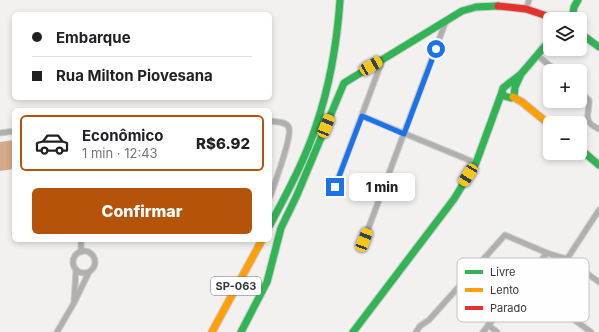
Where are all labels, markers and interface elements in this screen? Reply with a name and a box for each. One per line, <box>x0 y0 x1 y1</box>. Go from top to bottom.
map controls <box>543 12 587 160</box>
button: layers <box>543 12 587 56</box>
text: Embarque <box>56 28 131 47</box>
route start <box>427 40 445 58</box>
car <box>358 55 384 77</box>
button: + <box>543 64 587 108</box>
text: Rua Milton Piovesana <box>56 66 213 85</box>
car <box>316 113 336 139</box>
button: − <box>543 116 587 160</box>
icon: car <box>34 125 70 161</box>
text: Econômico <box>82 126 163 145</box>
text: R$6.92 <box>196 134 250 153</box>
text: 1 min · 12:43 <box>82 145 158 161</box>
car <box>457 162 479 188</box>
callout: 1 min <box>349 173 415 201</box>
route end <box>326 178 344 196</box>
text: 1 min <box>366 179 398 195</box>
button: Confirmar <box>32 188 252 234</box>
car <box>354 227 374 253</box>
legend <box>457 258 589 322</box>
text: Livre <box>490 265 515 279</box>
road number: SP-063 <box>211 277 261 295</box>
text: Lento <box>490 283 520 297</box>
text: Parado <box>490 301 527 315</box>

